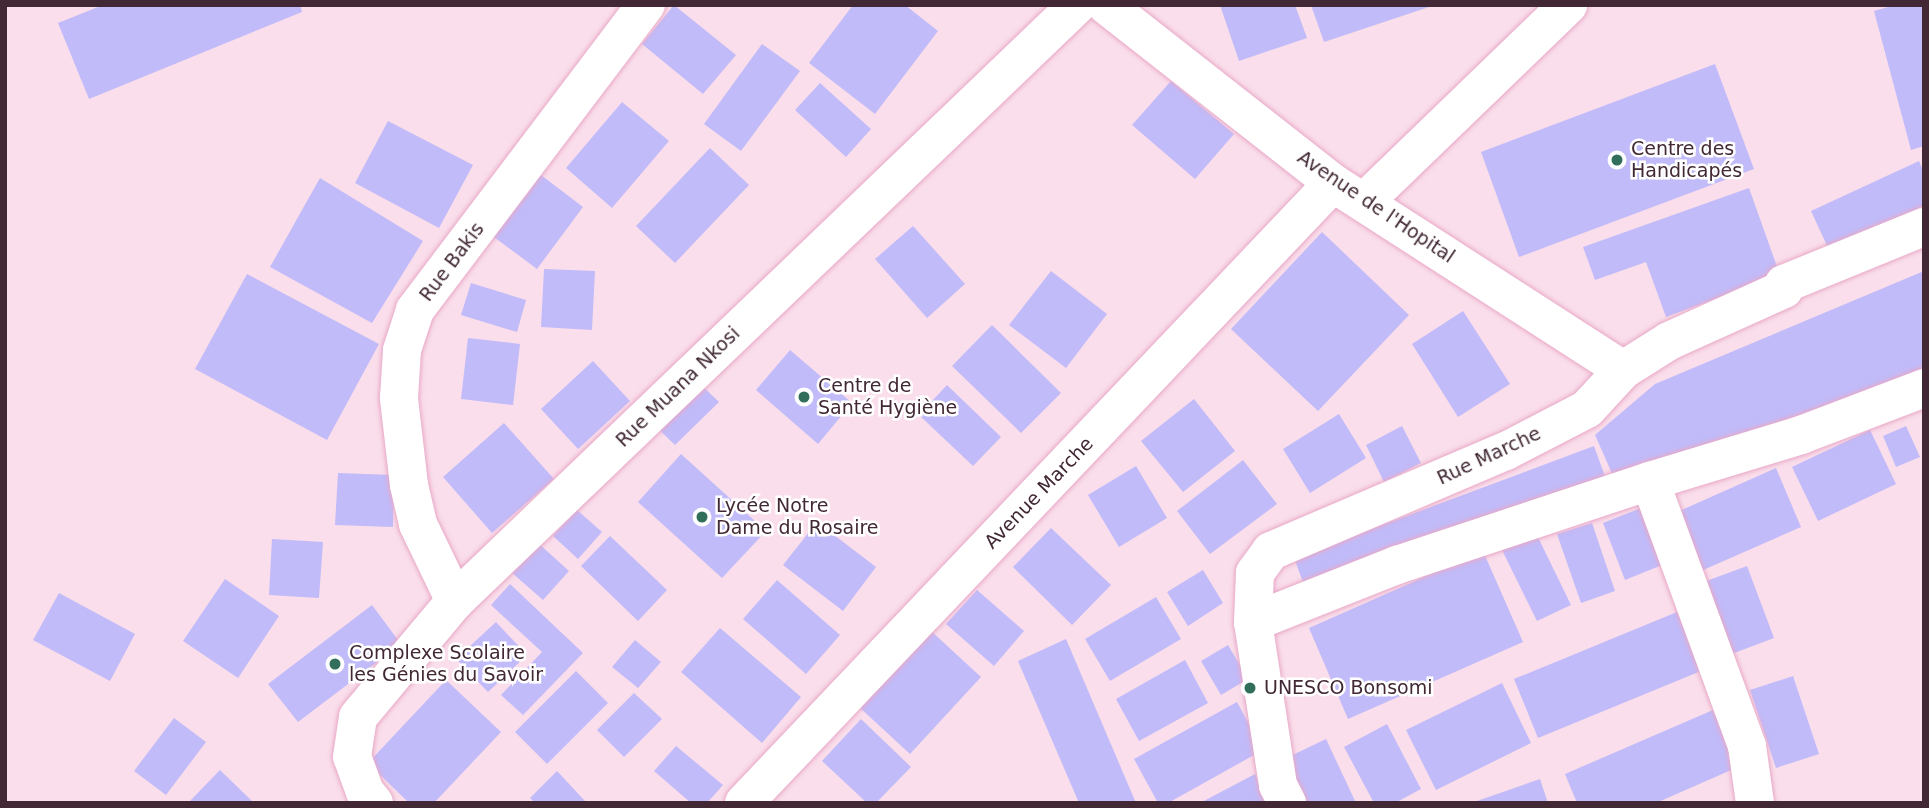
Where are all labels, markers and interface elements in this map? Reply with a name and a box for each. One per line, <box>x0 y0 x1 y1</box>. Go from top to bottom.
place label: Centre des Handicapés <box>1631 138 1742 182</box>
street label: Avenue de l'Hopital <box>1293 146 1459 268</box>
marker: Centre des Handicapés <box>1609 152 1625 168</box>
street label: Rue Bakis <box>415 218 489 306</box>
street label: Rue Muana Nkosi <box>611 322 745 452</box>
place label: Centre de Santé Hygiène <box>818 375 957 419</box>
marker: Centre de Santé Hygiène <box>796 389 812 405</box>
street label: Rue Marche <box>1434 422 1544 490</box>
street label: Avenue Marche <box>980 432 1098 554</box>
place label: Lycée Notre Dame du Rosaire <box>716 495 879 539</box>
marker: Lycée Notre Dame du Rosaire <box>694 509 710 525</box>
place label: Complexe Scolaire les Génies du Savoir <box>349 642 543 686</box>
marker: Complexe Scolaire les Génies du Savoir <box>327 656 343 672</box>
place label: UNESCO Bonsomi <box>1264 677 1432 699</box>
marker: UNESCO Bonsomi <box>1242 680 1258 696</box>

